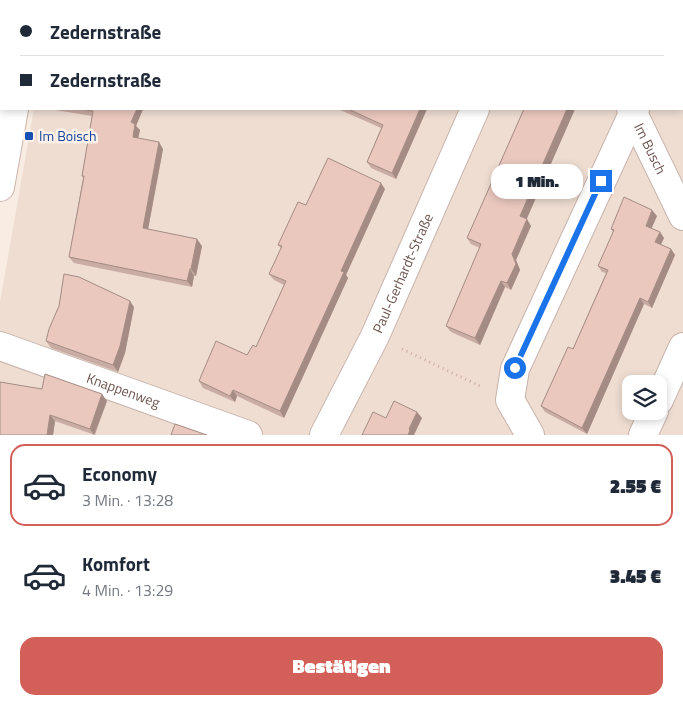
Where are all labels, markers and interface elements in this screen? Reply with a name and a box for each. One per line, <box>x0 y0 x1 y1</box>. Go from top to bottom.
text: Zedernstraße <box>50 17 161 46</box>
text: Zedernstraße <box>50 65 161 94</box>
street label: Im Busch <box>629 119 672 177</box>
place label: Im Boisch <box>39 125 96 146</box>
marker: Im Boisch <box>23 130 35 142</box>
callout: 1 Min. <box>491 164 584 198</box>
text: 1 Min. <box>515 169 559 193</box>
route end <box>590 170 612 192</box>
street label: Paul-Gerhardt-Straße <box>367 210 438 336</box>
route start <box>504 357 526 379</box>
street label: Knappenweg <box>84 367 163 413</box>
map controls <box>622 375 667 420</box>
button: layers <box>622 375 667 420</box>
text: Economy <box>82 459 157 488</box>
icon: car <box>22 463 67 508</box>
text: 2.55 € <box>610 471 661 500</box>
text: 3 Min. · 13:28 <box>82 488 173 512</box>
text: Komfort <box>82 549 150 578</box>
icon: car <box>22 553 67 598</box>
text: 3.45 € <box>610 561 661 590</box>
text: 4 Min. · 13:29 <box>82 578 173 602</box>
button: Bestätigen <box>20 637 663 695</box>

